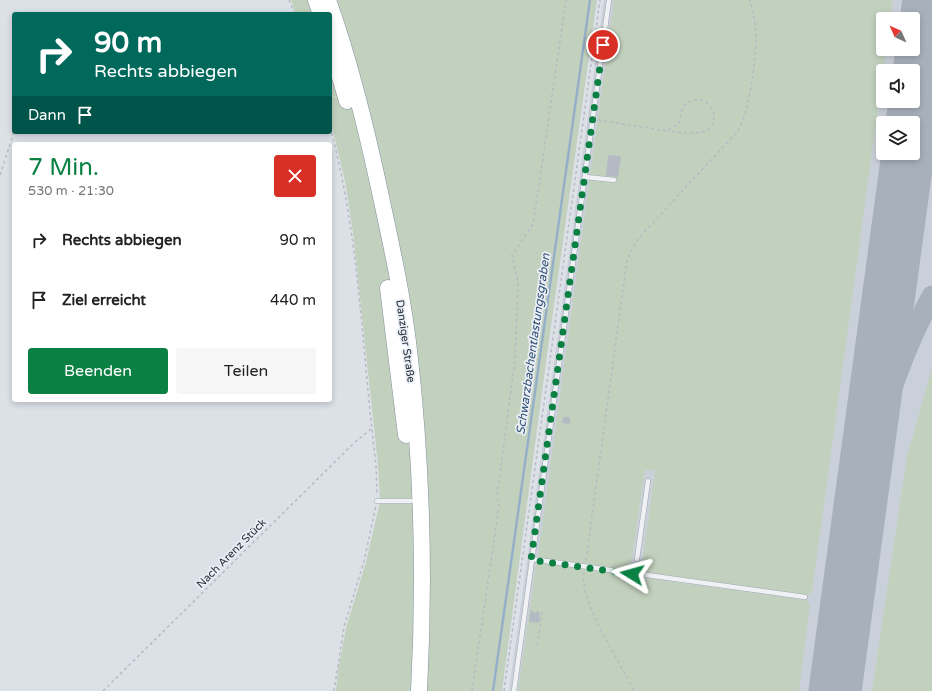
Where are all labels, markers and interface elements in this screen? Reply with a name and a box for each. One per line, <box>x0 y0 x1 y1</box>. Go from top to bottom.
north arrow <box>876 12 920 56</box>
map controls <box>876 12 920 160</box>
text: 90 m <box>94 26 162 60</box>
icon: right <box>28 28 80 80</box>
pin <box>586 28 620 62</box>
icon: arrive <box>592 34 614 56</box>
text: Rechts abbiegen <box>94 60 238 82</box>
button: sound <box>876 64 920 108</box>
icon: arrive <box>74 104 96 126</box>
text: Dann <box>28 106 66 124</box>
button: layers <box>876 116 920 160</box>
text: 7 Min. <box>28 153 99 182</box>
button: close <box>274 155 316 197</box>
text: 530 m · 21:30 <box>28 183 114 199</box>
icon: right <box>28 229 50 251</box>
text: Rechts abbiegen <box>62 231 182 249</box>
text: 90 m <box>279 231 316 249</box>
water label: Schwarzbachentlastungsgraben <box>513 252 553 436</box>
icon: arrive <box>28 289 50 311</box>
text: Ziel erreicht <box>62 291 146 309</box>
text: 440 m <box>270 291 316 309</box>
street label: Danziger Straße <box>393 299 418 383</box>
button: Beenden <box>28 348 168 394</box>
button: Teilen <box>176 348 316 394</box>
street label: Nach Arenz Stück <box>194 516 269 591</box>
position arrow <box>611 553 653 595</box>

